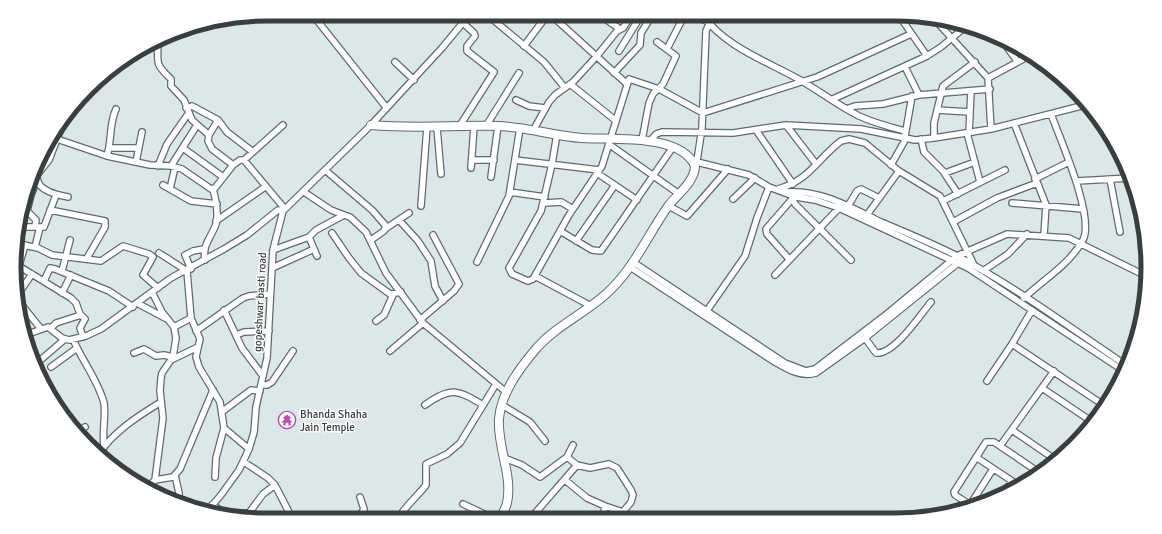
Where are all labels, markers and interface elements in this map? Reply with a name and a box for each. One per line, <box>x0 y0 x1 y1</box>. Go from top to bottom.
street label: gopeshwar basti road <box>251 252 269 352</box>
place label: Bhanda Shaha Jain Temple <box>300 408 368 434</box>
temple icon: Bhanda Shaha Jain Temple <box>277 410 297 430</box>

